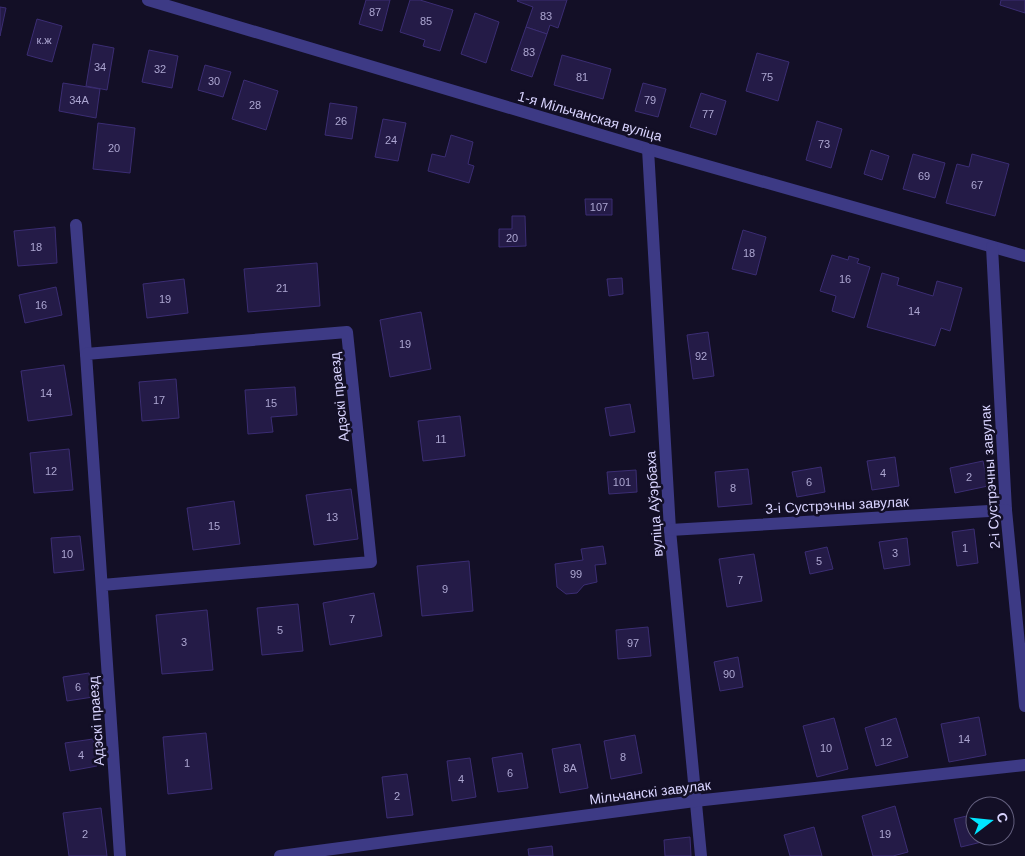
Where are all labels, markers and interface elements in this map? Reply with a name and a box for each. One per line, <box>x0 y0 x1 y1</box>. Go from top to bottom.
house number: 87 <box>369 6 381 18</box>
house number: 83 <box>540 10 552 22</box>
house number: 85 <box>420 15 432 27</box>
house number: к.ж <box>36 34 52 46</box>
house number: 83 <box>523 46 535 58</box>
house number: 34 <box>94 61 106 73</box>
house number: 32 <box>154 63 166 75</box>
house number: 81 <box>576 71 588 83</box>
house number: 75 <box>761 71 773 83</box>
house number: 30 <box>208 75 220 87</box>
street label: 1-я Мільчанская вуліца <box>516 88 664 144</box>
house number: 34А <box>69 94 89 106</box>
house number: 79 <box>644 94 656 106</box>
house number: 28 <box>249 99 261 111</box>
house number: 77 <box>702 108 714 120</box>
house number: 26 <box>335 115 347 127</box>
house number: 24 <box>385 134 397 146</box>
house number: 73 <box>818 138 830 150</box>
house number: 20 <box>108 142 120 154</box>
house number: 69 <box>918 170 930 182</box>
house number: 67 <box>971 179 983 191</box>
house number: 107 <box>590 201 608 213</box>
house number: 20 <box>506 232 518 244</box>
house number: 18 <box>30 241 42 253</box>
house number: 18 <box>743 247 755 259</box>
house number: 16 <box>839 273 851 285</box>
house number: 21 <box>276 282 288 294</box>
house number: 19 <box>159 293 171 305</box>
house number: 16 <box>35 299 47 311</box>
house number: 14 <box>908 305 920 317</box>
house number: 19 <box>399 338 411 350</box>
house number: 92 <box>695 350 707 362</box>
street label: Адэскі праезд <box>326 351 352 443</box>
house number: 14 <box>40 387 52 399</box>
house number: 17 <box>153 394 165 406</box>
house number: 15 <box>265 397 277 409</box>
street label: 2-і Сустрэчны завулак <box>977 404 1003 549</box>
house number: 11 <box>435 433 447 445</box>
street label: вуліца Аўэрбаха <box>642 450 666 558</box>
house number: 12 <box>45 465 57 477</box>
house number: 4 <box>880 467 886 479</box>
house number: 2 <box>966 471 972 483</box>
house number: 101 <box>613 476 631 488</box>
house number: 6 <box>806 476 812 488</box>
house number: 8 <box>730 482 736 494</box>
street label: 3-і Сустрэчны завулак <box>765 493 910 517</box>
house number: 13 <box>326 511 338 523</box>
house number: 15 <box>208 520 220 532</box>
house number: 1 <box>962 542 968 554</box>
house number: 3 <box>892 547 898 559</box>
house number: 10 <box>61 548 73 560</box>
house number: 5 <box>816 555 822 567</box>
house number: 99 <box>570 568 582 580</box>
house number: 7 <box>737 574 743 586</box>
house number: 9 <box>442 583 448 595</box>
house number: 7 <box>349 613 355 625</box>
house number: 5 <box>277 624 283 636</box>
house number: 3 <box>181 636 187 648</box>
house number: 97 <box>627 637 639 649</box>
house number: 90 <box>723 668 735 680</box>
street label: Адэскі праезд <box>85 676 107 766</box>
house number: 6 <box>75 681 81 693</box>
house number: 14 <box>958 733 970 745</box>
house number: 12 <box>880 736 892 748</box>
house number: 10 <box>820 742 832 754</box>
house number: 4 <box>78 749 84 761</box>
house number: 8 <box>620 751 626 763</box>
house number: 1 <box>184 757 190 769</box>
house number: 8А <box>563 762 577 774</box>
house number: 6 <box>507 767 513 779</box>
house number: 4 <box>458 773 464 785</box>
street label: Мільчанскі завулак <box>588 776 713 807</box>
house number: 2 <box>394 790 400 802</box>
north arrow <box>965 796 1015 846</box>
text: С <box>993 810 1012 824</box>
house number: 2 <box>82 828 88 840</box>
house number: 19 <box>879 828 891 840</box>

